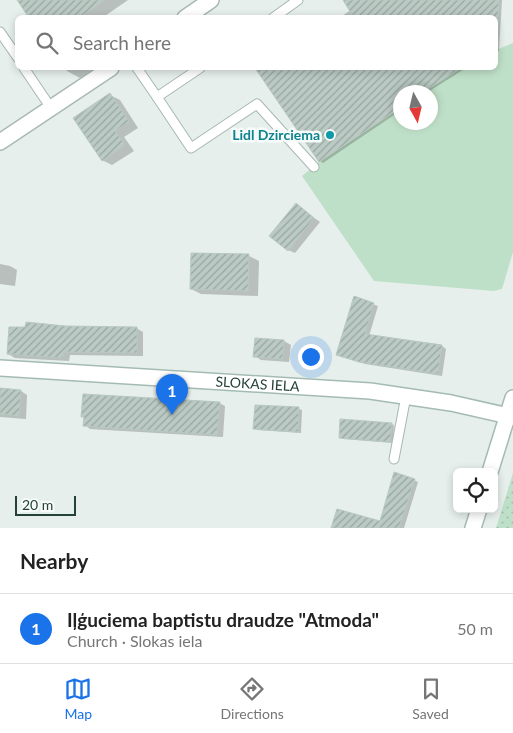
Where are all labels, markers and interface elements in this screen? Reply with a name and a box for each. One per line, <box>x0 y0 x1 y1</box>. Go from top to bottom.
search box <box>15 15 498 70</box>
icon: search <box>33 29 61 57</box>
text: Search here <box>73 31 171 54</box>
north arrow <box>393 85 438 130</box>
place label: Lidl Dzirciema <box>232 126 320 143</box>
marker: Lidl Dzirciema <box>324 129 336 141</box>
your location <box>298 344 324 370</box>
street label: SLOKAS IELA <box>215 372 301 395</box>
pin: 1 <box>156 374 188 415</box>
map controls <box>453 468 498 513</box>
button: locate <box>453 468 498 513</box>
scale bar <box>15 493 76 516</box>
text: 20 m <box>22 496 53 513</box>
text: Nearby <box>20 548 88 573</box>
text: Iļģuciema baptistu draudze "Atmoda" <box>67 608 379 631</box>
text: 1 <box>31 619 41 638</box>
text: 50 m <box>457 619 493 638</box>
text: Church · Slokas iela <box>67 631 202 650</box>
tab: Map <box>64 675 92 722</box>
tab: Directions <box>221 675 284 722</box>
tab: Saved <box>412 675 449 722</box>

